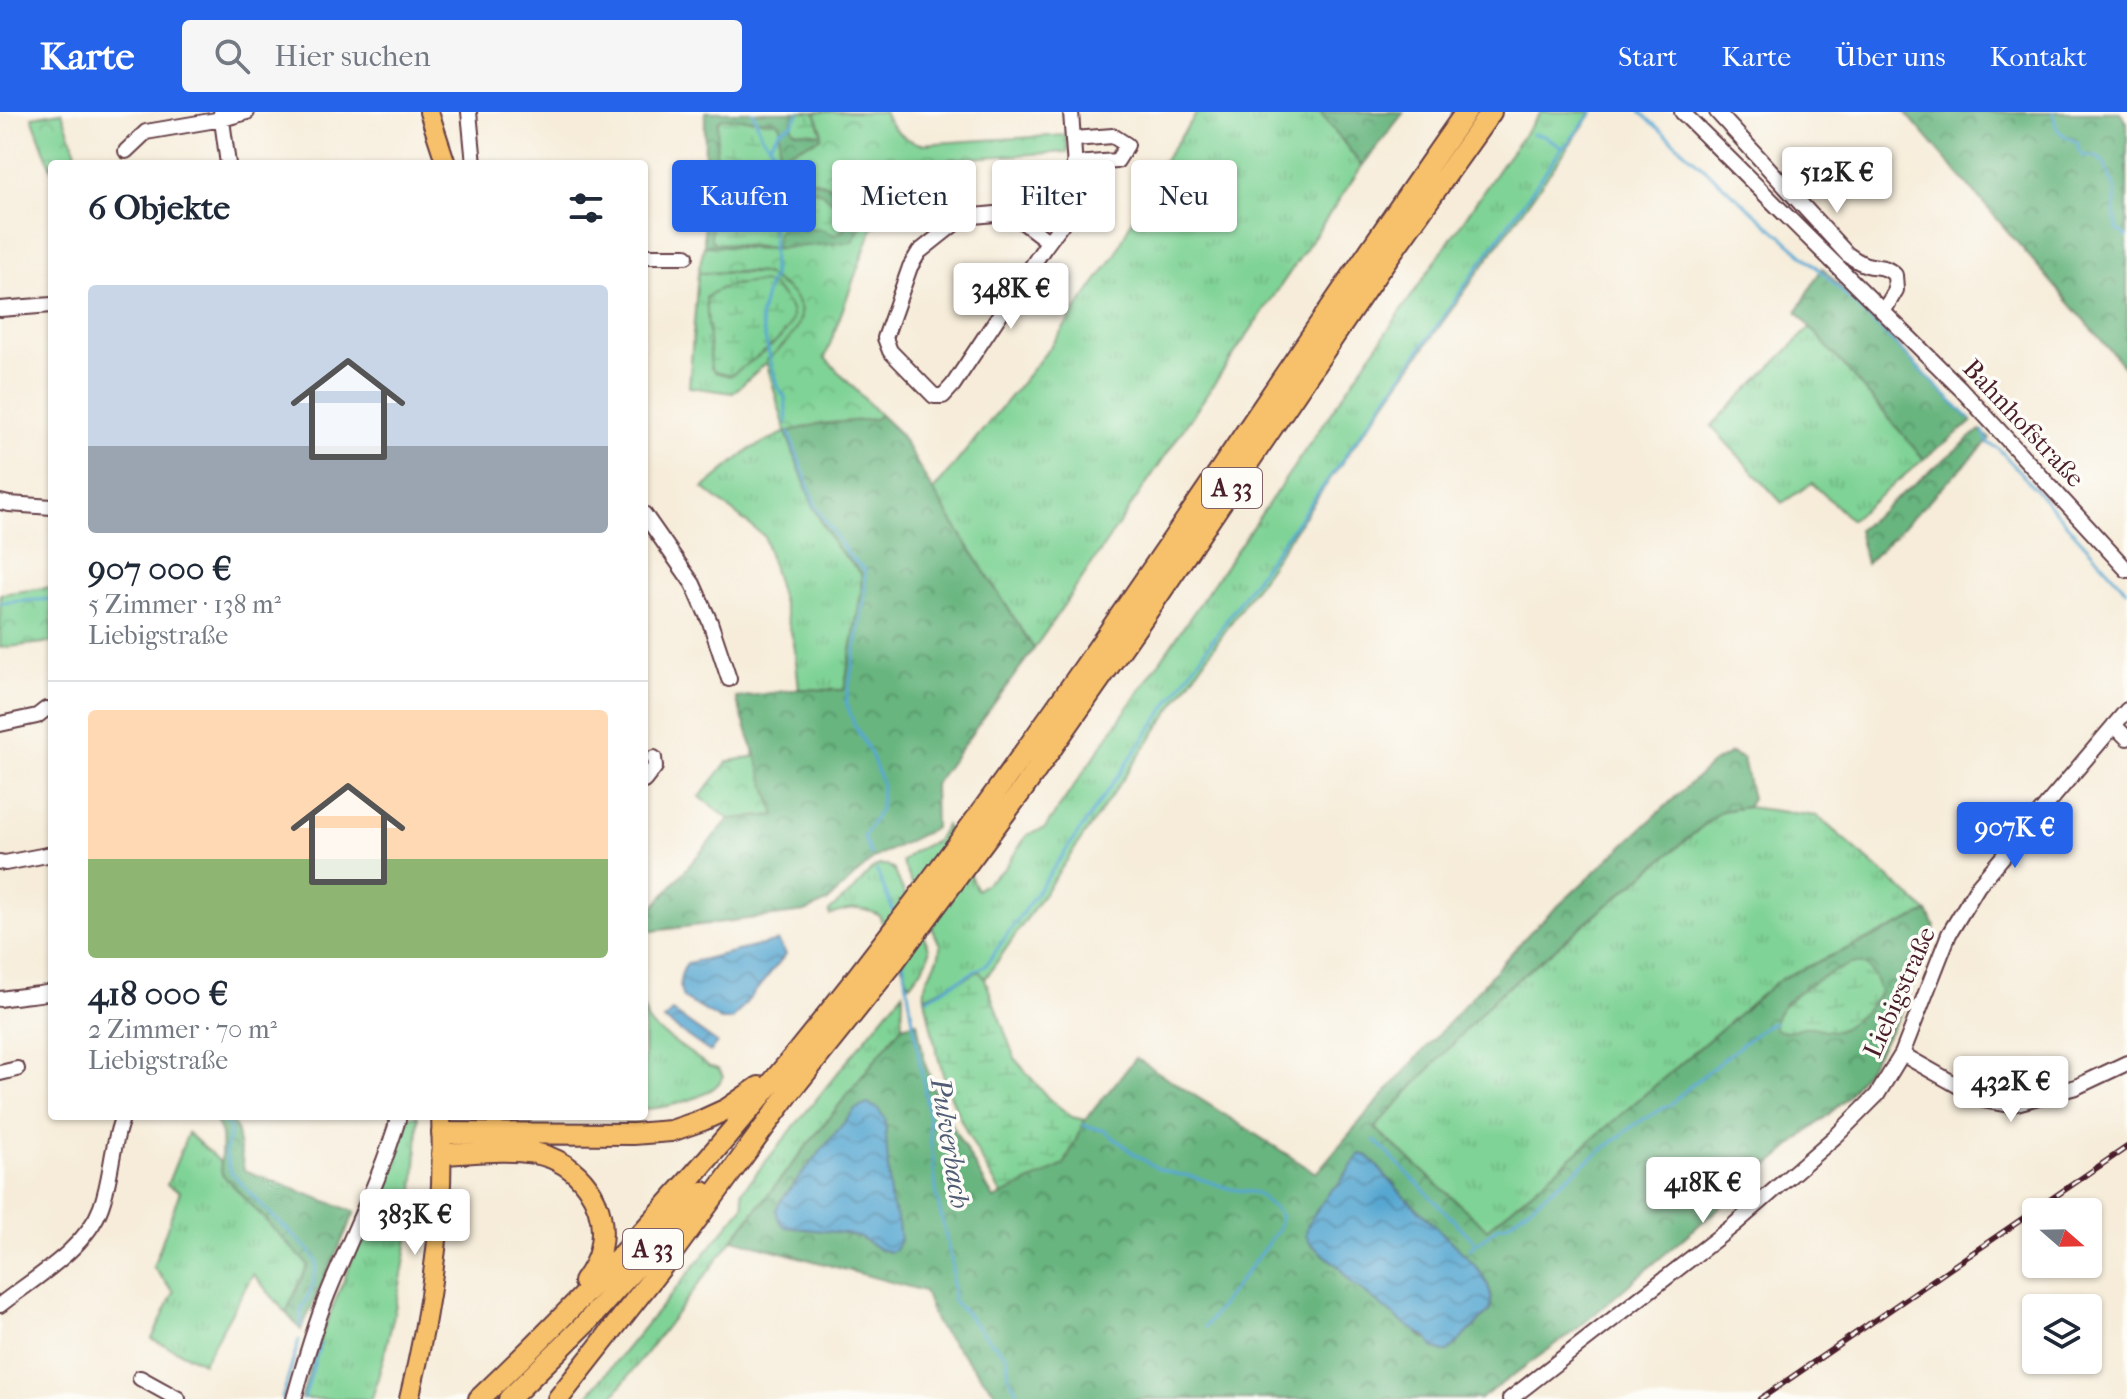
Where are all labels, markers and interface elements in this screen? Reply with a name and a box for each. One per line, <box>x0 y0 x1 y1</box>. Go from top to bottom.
search box <box>182 20 742 92</box>
text: Karte <box>40 34 134 79</box>
icon: search <box>210 34 254 78</box>
text: Hier suchen <box>274 39 431 74</box>
text: Start <box>1618 40 1678 73</box>
text: Karte <box>1722 40 1791 73</box>
text: Über uns <box>1835 40 1946 73</box>
text: Kontakt <box>1990 40 2087 73</box>
pin: 512K € <box>1772 147 1902 215</box>
text: 512K € <box>1800 157 1874 188</box>
chip: Kaufen <box>672 160 816 232</box>
chip: Mieten <box>832 160 976 232</box>
chip: Filter <box>992 160 1115 232</box>
chip: Neu <box>1131 160 1237 232</box>
icon: filters <box>564 186 608 230</box>
text: 6 Objekte <box>88 188 230 228</box>
pin: 348K € <box>946 263 1076 331</box>
text: 348K € <box>971 273 1051 304</box>
icon: home <box>276 337 420 481</box>
street label: Bahnhofstraße <box>1956 353 2091 494</box>
road number: A 33 <box>1202 468 1262 508</box>
text: 907 000 € <box>88 549 232 589</box>
text: 5 Zimmer · 138 m² <box>88 589 281 620</box>
text: Liebigstraße <box>88 620 228 651</box>
icon: home <box>276 762 420 906</box>
pin: 907K € <box>1950 802 2080 870</box>
text: 907K € <box>1975 812 2055 843</box>
street label: Liebigstraße <box>1857 922 1942 1062</box>
text: 418 000 € <box>88 974 228 1014</box>
text: 2 Zimmer · 70 m² <box>88 1014 277 1045</box>
text: Liebigstraße <box>88 1045 228 1076</box>
pin: 432K € <box>1946 1056 2076 1124</box>
text: 432K € <box>1971 1066 2051 1097</box>
water label: Pulverbach <box>924 1073 977 1211</box>
pin: 418K € <box>1638 1157 1768 1225</box>
text: 418K € <box>1664 1167 1742 1198</box>
pin: 383K € <box>350 1189 480 1257</box>
north arrow <box>2022 1198 2102 1278</box>
map controls <box>2022 1198 2102 1374</box>
text: 383K € <box>378 1199 452 1230</box>
road number: A 33 <box>623 1229 683 1269</box>
button: layers <box>2022 1294 2102 1374</box>

